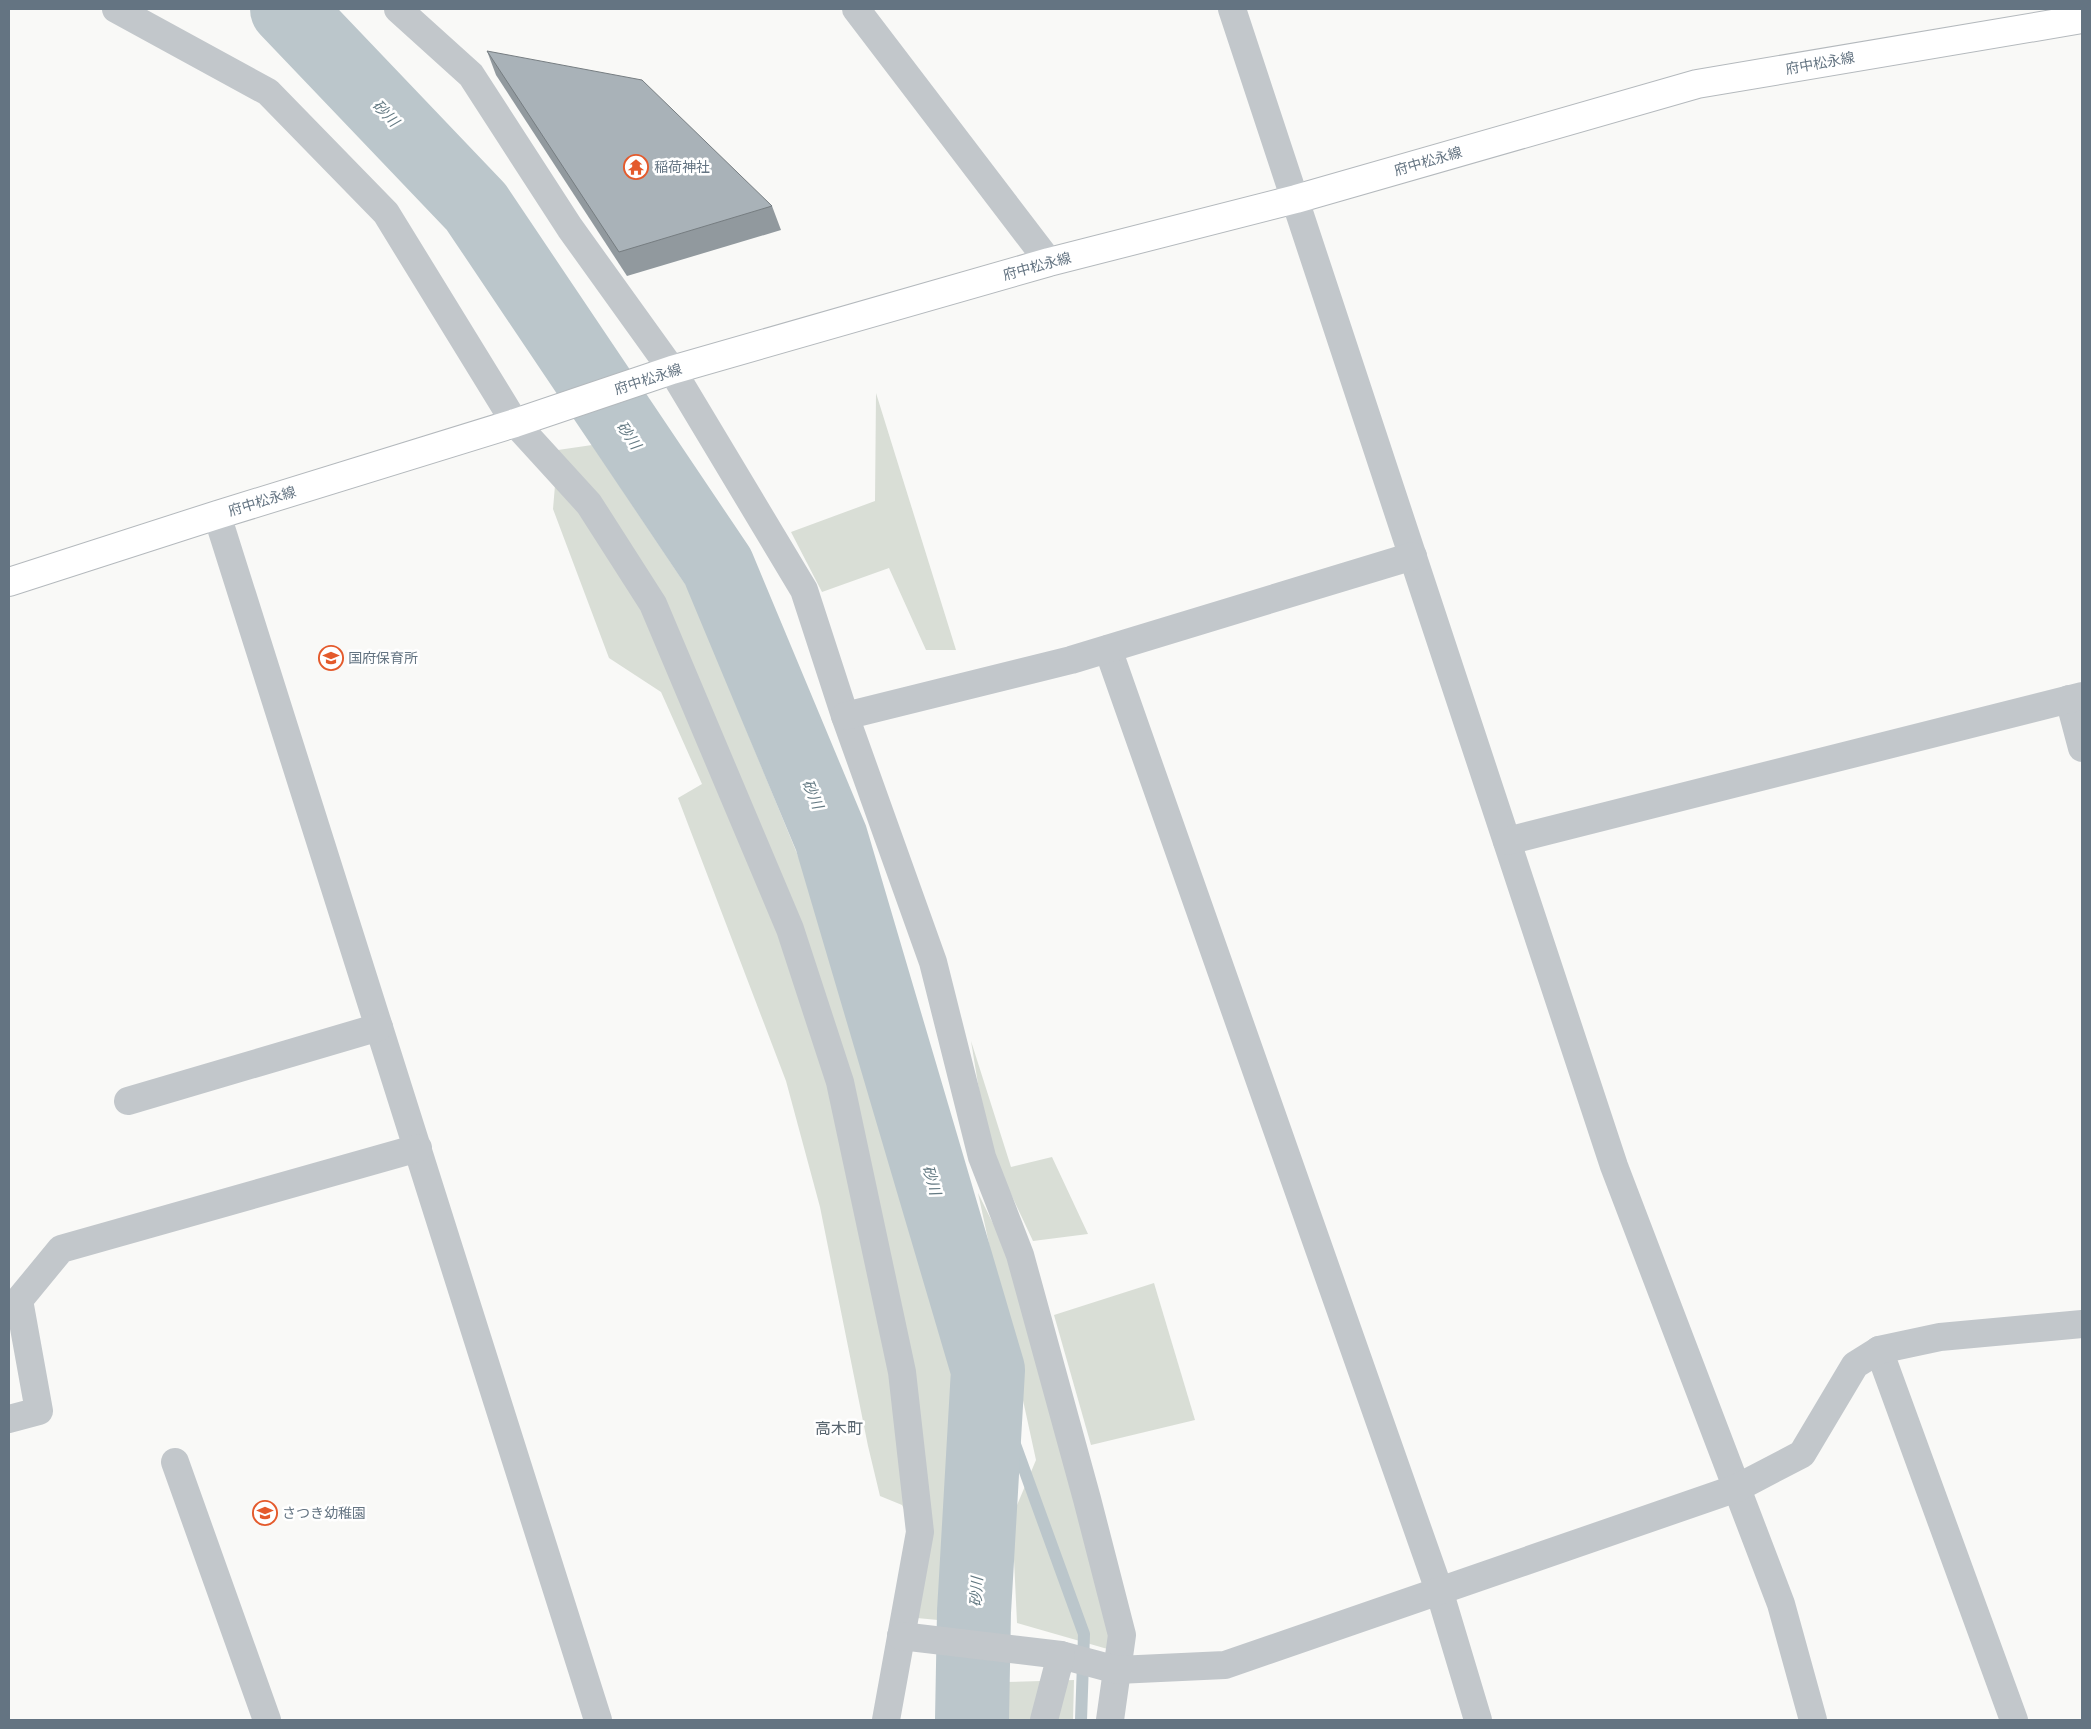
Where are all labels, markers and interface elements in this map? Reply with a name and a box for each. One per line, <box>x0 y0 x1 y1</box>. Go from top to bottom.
street label: 府中松永線 <box>1784 47 1856 79</box>
water label: 砂川 <box>368 95 405 133</box>
street label: 府中松永線 <box>1392 142 1464 180</box>
temple icon: 稲荷神社 <box>623 154 649 180</box>
place label: 稲荷神社 <box>654 157 710 177</box>
street label: 府中松永線 <box>1001 247 1073 285</box>
street label: 府中松永線 <box>612 359 684 399</box>
water label: 砂川 <box>612 417 647 455</box>
street label: 府中松永線 <box>226 481 298 521</box>
school or university icon: 国府保育所 <box>318 645 344 671</box>
place label: 国府保育所 <box>348 648 418 668</box>
water label: 砂川 <box>797 776 829 814</box>
water label: 砂川 <box>918 1163 947 1199</box>
district label: 高木町 <box>815 1417 863 1440</box>
school or university icon: さつき幼稚園 <box>252 1500 278 1526</box>
place label: さつき幼稚園 <box>282 1503 366 1523</box>
water label: 砂川 <box>965 1574 987 1608</box>

